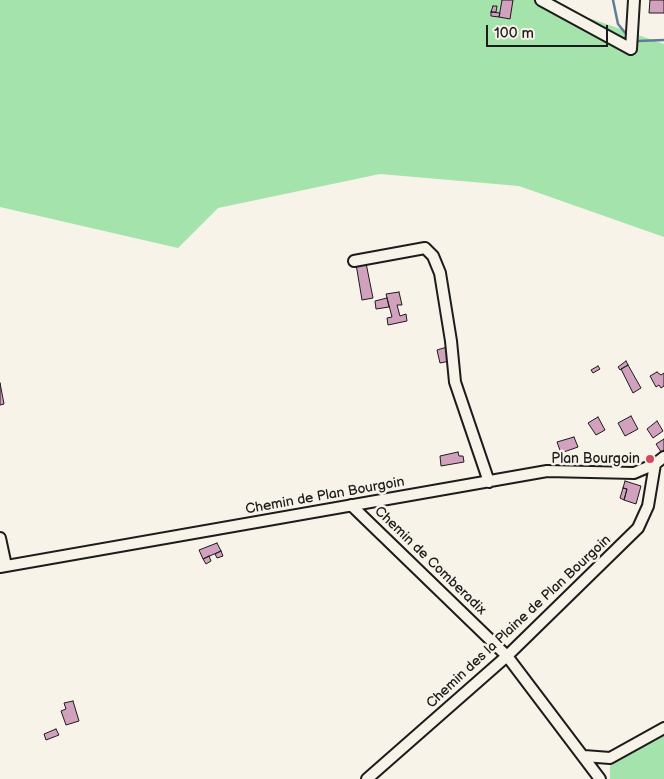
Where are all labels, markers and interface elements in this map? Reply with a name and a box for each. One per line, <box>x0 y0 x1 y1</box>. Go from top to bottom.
scale bar <box>489 15 612 47</box>
text: 100 m <box>494 24 534 43</box>
place label: Plan Bourgoin <box>551 451 640 467</box>
marker: Plan Bourgoin <box>644 453 656 465</box>
street label: Chemin de Plan Bourgoin <box>244 474 406 518</box>
street label: Chemin de Comberadix <box>371 503 489 619</box>
street label: Chemin des la Plaine de Plan Bourgoin <box>423 532 615 712</box>

